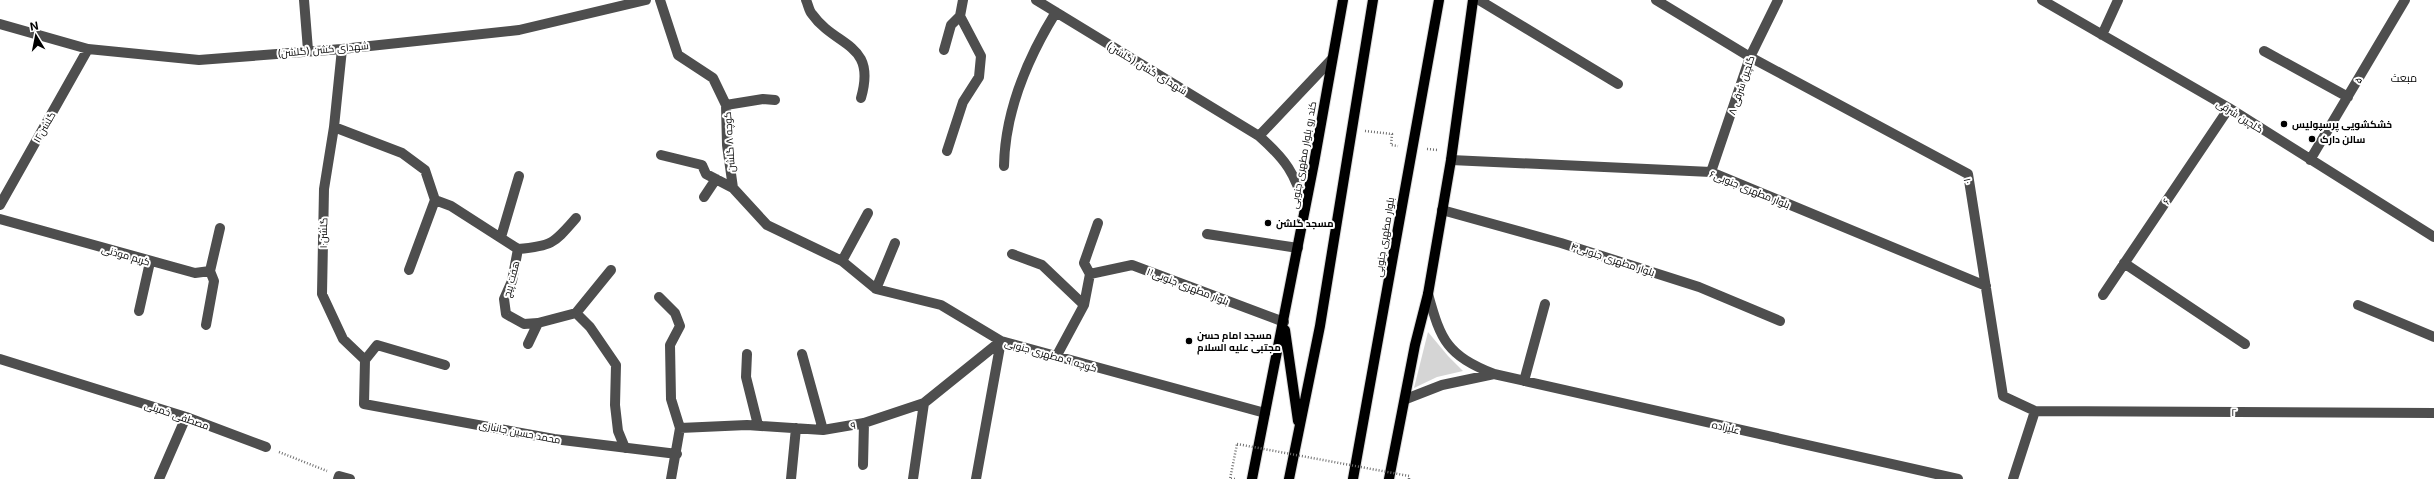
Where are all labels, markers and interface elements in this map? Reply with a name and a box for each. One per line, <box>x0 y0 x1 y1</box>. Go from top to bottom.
north arrow <box>16 16 56 56</box>
text: N <box>29 19 40 34</box>
street label: شهدای کشن (گلشن) <box>277 39 369 60</box>
street label: شهدای کشن (گلشن) <box>1104 39 1189 98</box>
street label: ۸ گلچین شرقی <box>1725 54 1758 116</box>
district label: مبعث <box>2391 71 2417 85</box>
street label: ۵ <box>2351 75 2365 85</box>
street label: گلچین شرقی <box>2214 97 2265 136</box>
street label: کند رو بلوار مطهری جنوبی <box>1288 100 1319 210</box>
street label: گلشن۱۲ <box>30 109 58 145</box>
street label: کوچه ۸ گلشن <box>721 111 738 173</box>
place label: خشکشویی پرسپولیس <box>2292 118 2392 132</box>
marker: خشکشویی پرسپولیس <box>2279 119 2289 129</box>
place label: سالن دارک <box>2320 133 2365 146</box>
marker: سالن دارک <box>2307 134 2317 144</box>
street label: بلوار مطهری جنوبی۶ <box>1708 167 1792 212</box>
street label: ۱۰ <box>1961 177 1975 185</box>
street label: ۶ <box>2160 195 2172 206</box>
street label: بلوار مطهری جنوبی <box>1372 196 1397 278</box>
street label: گلشن۱۰ <box>317 217 330 249</box>
place label: مسجد گلشن <box>1276 217 1334 230</box>
marker: مسجد گلشن <box>1263 218 1273 228</box>
street label: بلوار مطهری جنوبی۴ <box>1569 240 1656 279</box>
street label: کریم موذنی <box>100 242 152 270</box>
street label: هفت پیچ <box>500 259 523 299</box>
street label: بلوار مطهری جنوبی۱۱ <box>1145 265 1231 308</box>
place label: مسجد امام حسن مجتبی علیه السلام <box>1197 329 1281 355</box>
street label: کوچه ۹ مطهری جنوبی <box>1003 336 1098 375</box>
marker: مسجد امام حسن مجتبی علیه السلام <box>1184 336 1194 346</box>
street label: مصطفی خمینی <box>143 398 211 433</box>
street label: ۲ <box>2231 406 2237 418</box>
street label: محمد حسین جانبازی <box>478 418 562 447</box>
street label: علیزاده <box>1711 418 1741 436</box>
street label: ۹ <box>849 419 857 431</box>

